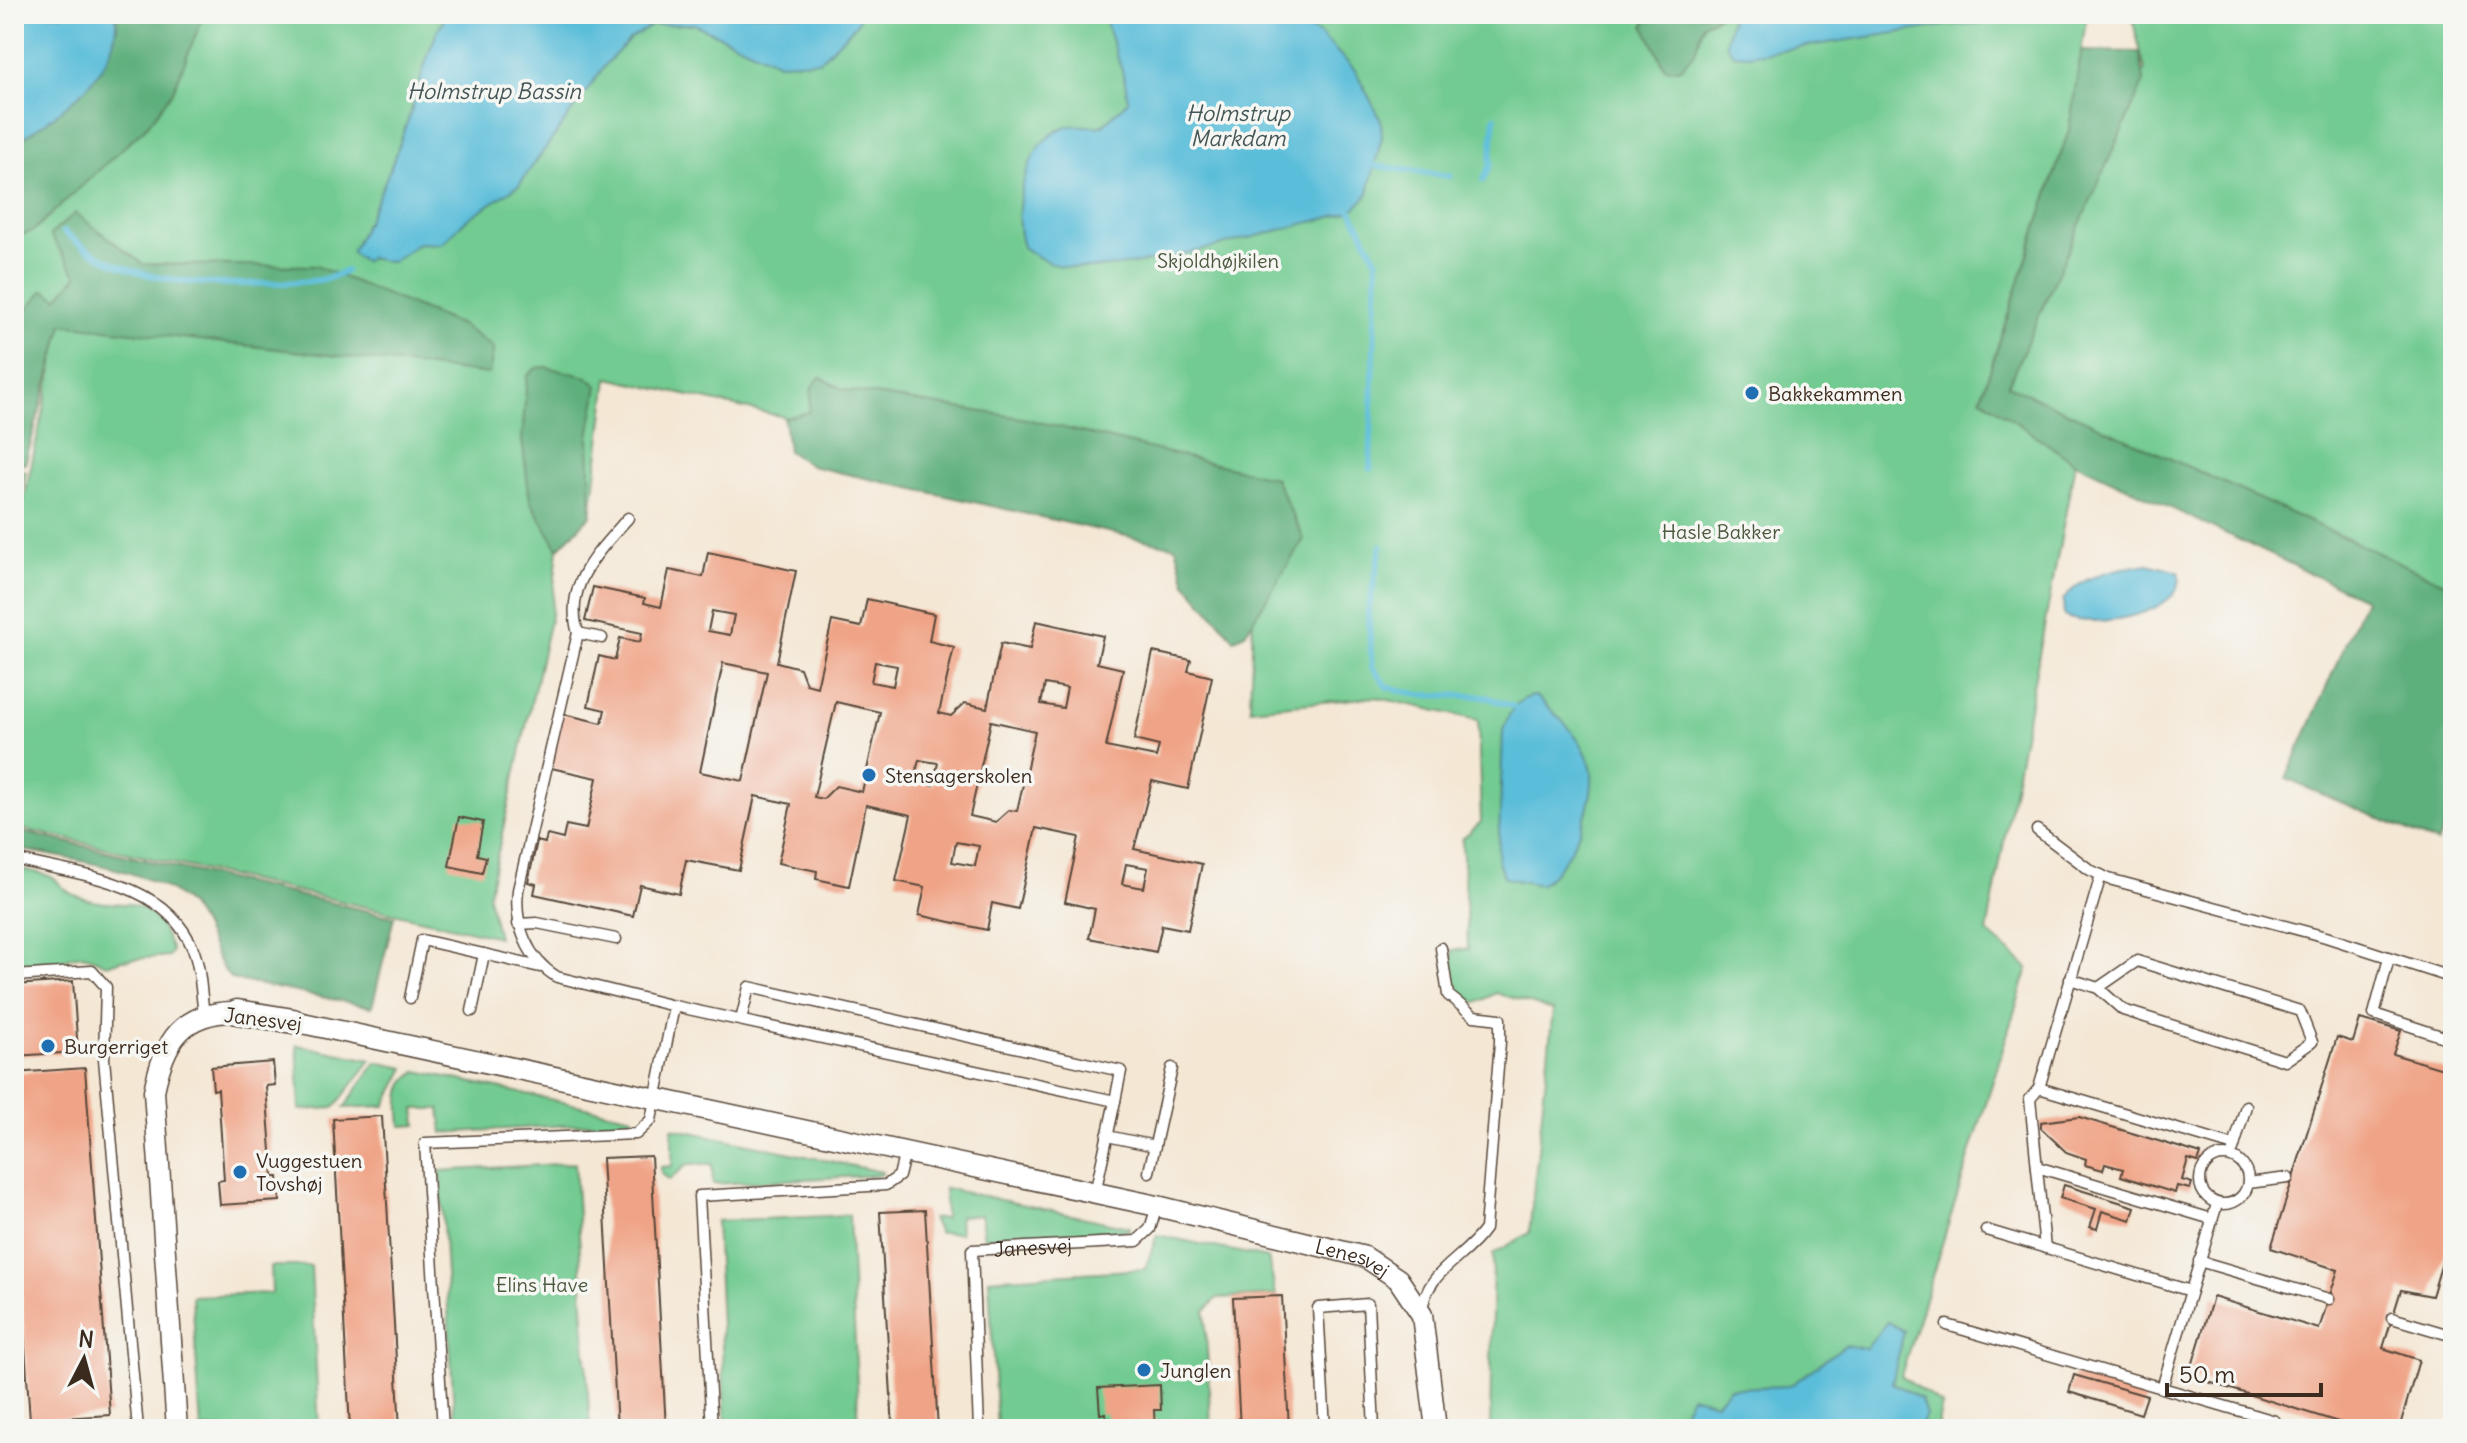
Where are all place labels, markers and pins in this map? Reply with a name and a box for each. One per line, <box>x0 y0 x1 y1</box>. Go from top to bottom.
place label: Bakkekammen <box>1768 381 1902 406</box>
marker: Bakkekammen <box>1743 384 1761 402</box>
place label: Stensagerskolen <box>885 763 1032 788</box>
marker: Stensagerskolen <box>860 766 878 784</box>
place label: Burgerriget <box>64 1034 168 1059</box>
marker: Burgerriget <box>39 1037 57 1055</box>
place label: Vuggestuen Tovshøj <box>256 1148 362 1196</box>
marker: Vuggestuen Tovshøj <box>231 1163 249 1181</box>
place label: Junglen <box>1160 1358 1231 1383</box>
marker: Junglen <box>1135 1361 1153 1379</box>

